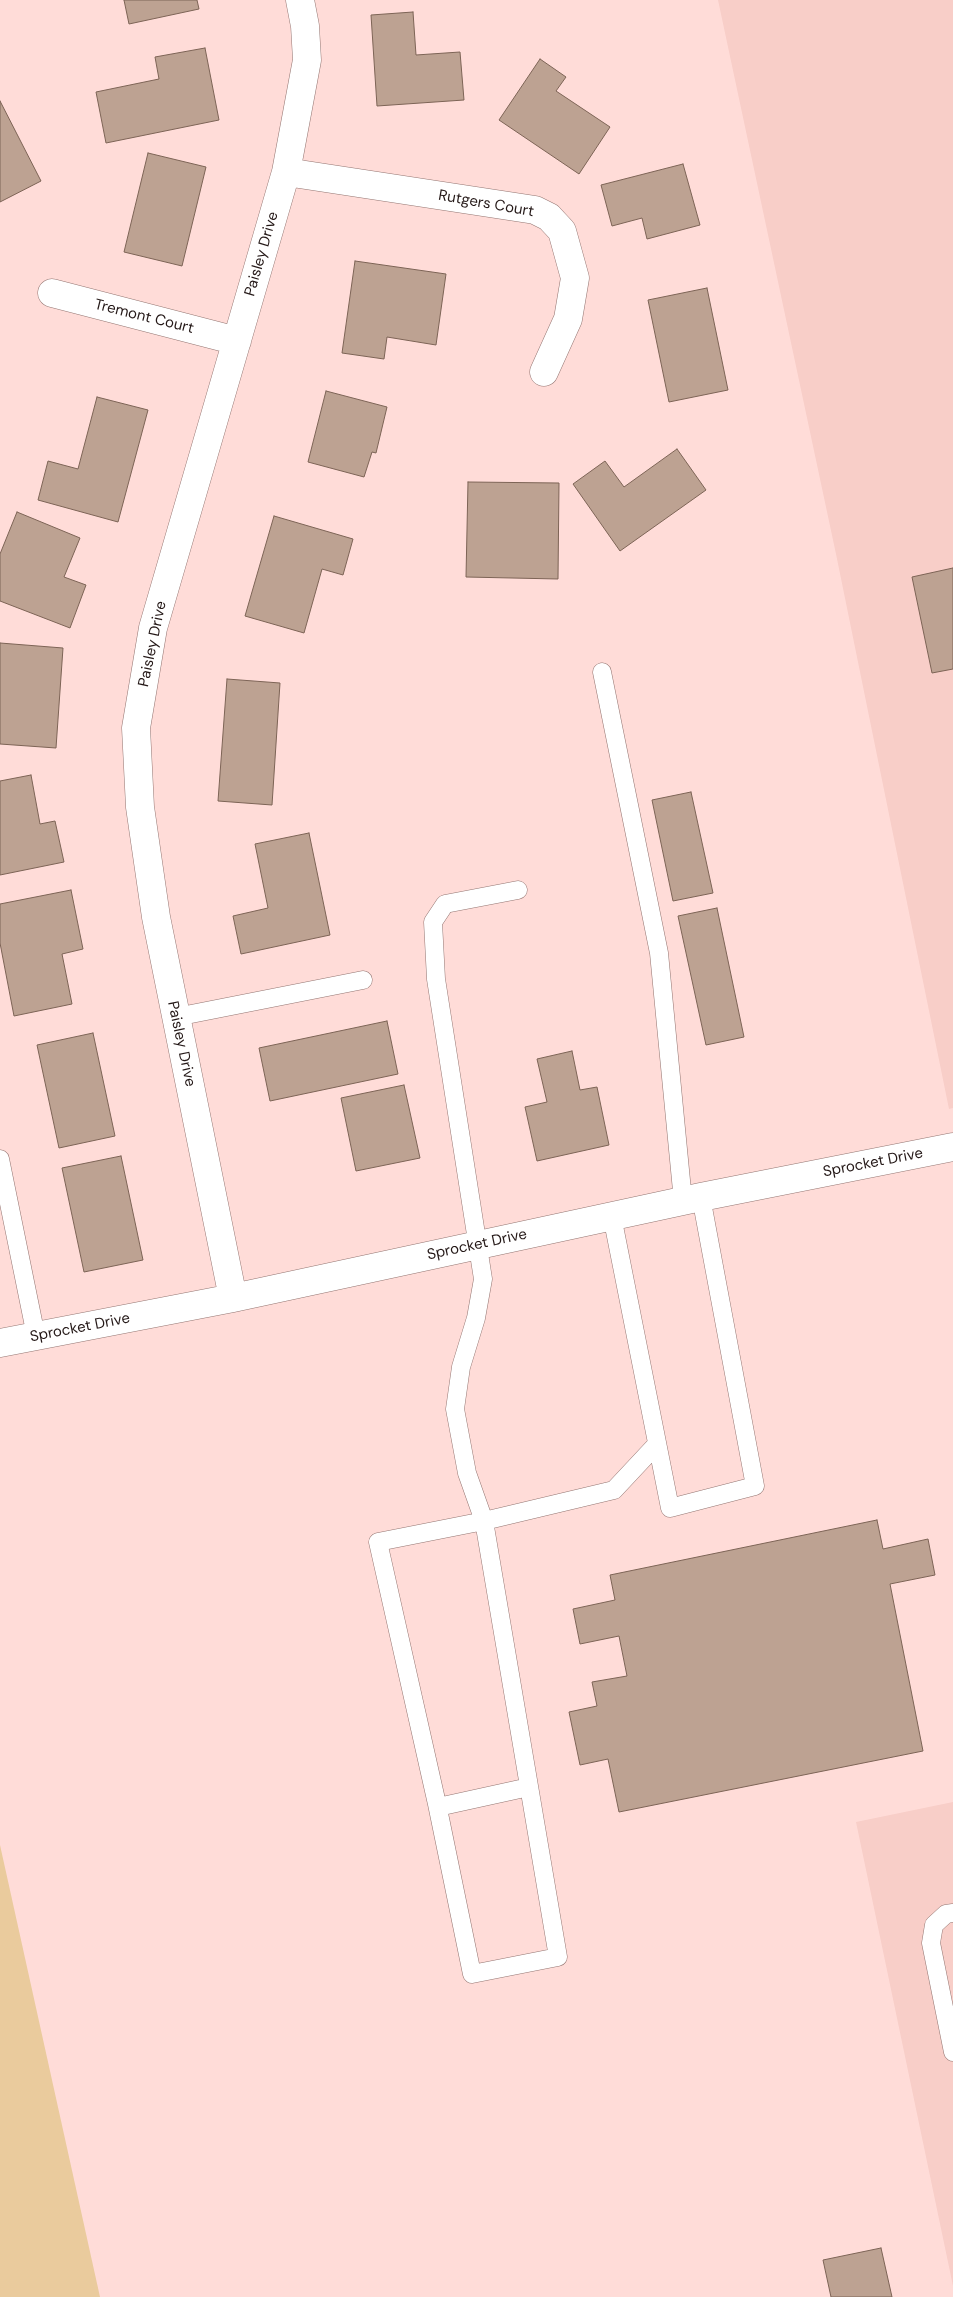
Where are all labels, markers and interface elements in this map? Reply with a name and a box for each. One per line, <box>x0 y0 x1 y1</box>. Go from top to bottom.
street label: Rutgers Court <box>437 187 535 221</box>
street label: Paisley Drive <box>241 210 283 298</box>
street label: Tremont Court <box>92 296 196 338</box>
street label: Paisley Drive <box>135 600 171 688</box>
street label: Paisley Drive <box>163 1000 199 1088</box>
street label: Sprocket Drive <box>821 1144 925 1182</box>
street label: Sprocket Drive <box>425 1226 529 1264</box>
street label: Sprocket Drive <box>28 1309 132 1347</box>

